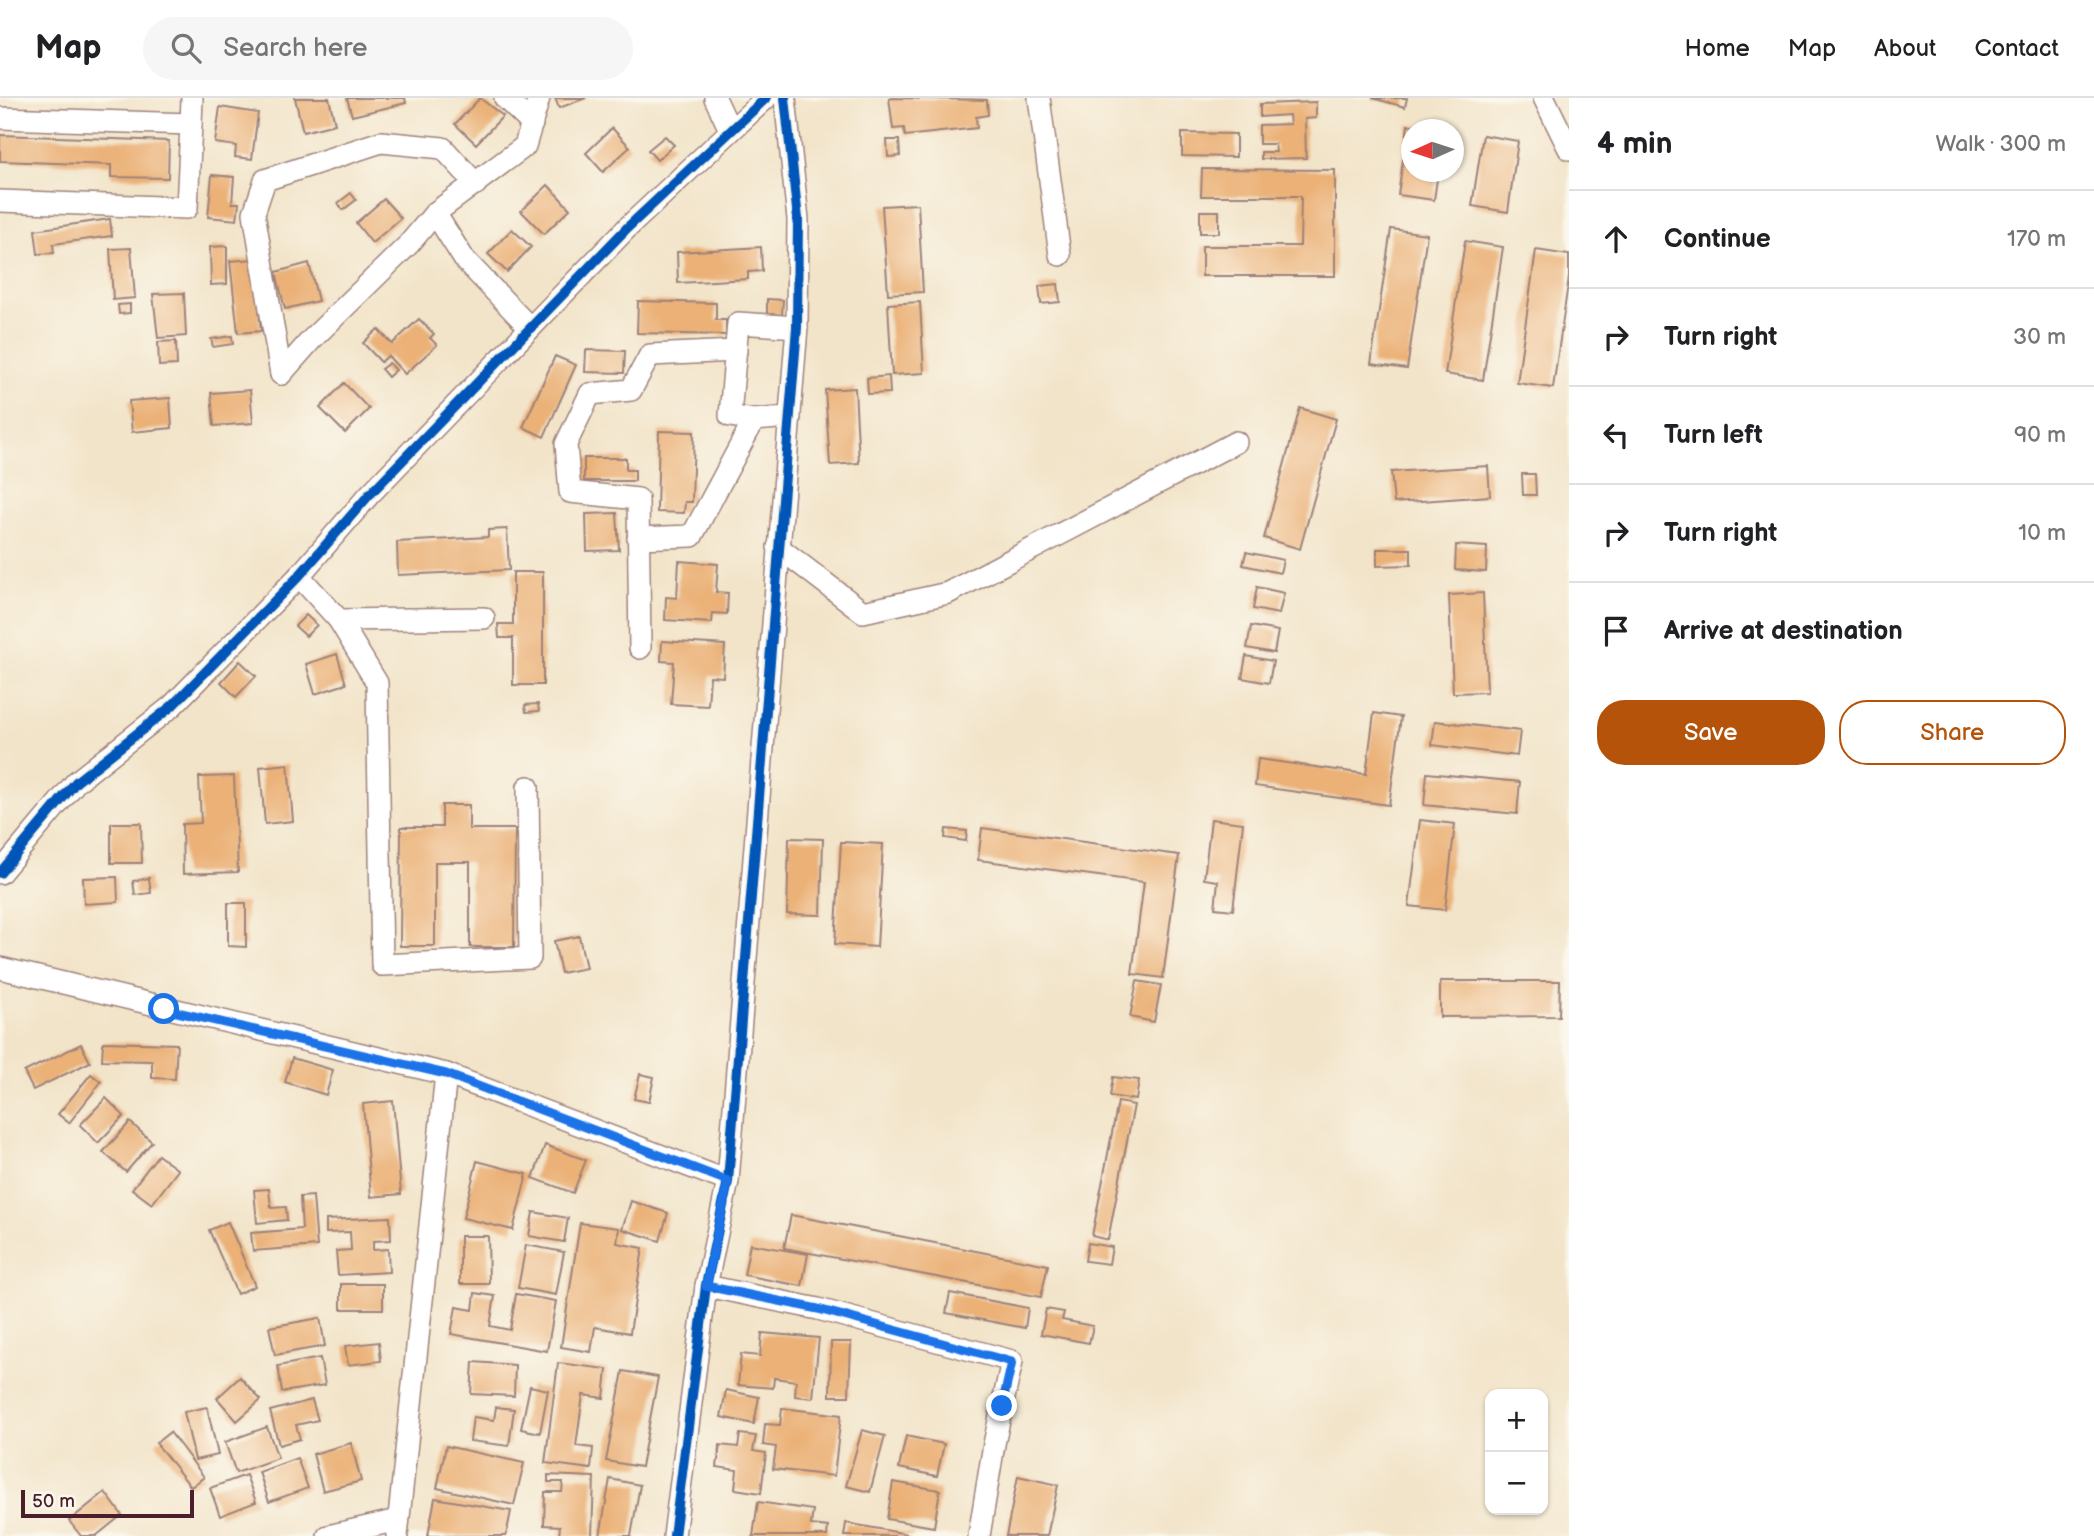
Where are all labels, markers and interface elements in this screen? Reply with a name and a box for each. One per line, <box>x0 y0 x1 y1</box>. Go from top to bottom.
search box <box>143 17 633 80</box>
text: Map <box>35 28 101 68</box>
icon: search <box>167 29 205 67</box>
text: Search here <box>223 33 367 64</box>
text: Home <box>1685 34 1750 63</box>
text: Map <box>1788 34 1836 63</box>
text: About <box>1874 34 1936 63</box>
text: Contact <box>1974 34 2059 63</box>
north arrow <box>1401 119 1464 182</box>
text: 4 min <box>1597 126 1672 162</box>
text: Walk · 300 m <box>1935 130 2066 158</box>
icon: ahead <box>1597 220 1635 258</box>
text: Continue <box>1664 224 1771 255</box>
text: 170 m <box>2007 225 2066 253</box>
icon: right <box>1597 318 1635 356</box>
text: Turn right <box>1664 322 1777 353</box>
text: 30 m <box>2013 323 2066 351</box>
icon: left <box>1597 416 1635 454</box>
text: Turn left <box>1664 420 1763 451</box>
text: 90 m <box>2014 421 2066 449</box>
icon: right <box>1597 514 1635 552</box>
text: Turn right <box>1664 518 1777 549</box>
text: 10 m <box>2018 519 2066 547</box>
icon: arrive <box>1597 612 1635 650</box>
text: Arrive at destination <box>1664 616 1903 647</box>
button: Save <box>1597 700 1825 765</box>
button: Share <box>1839 700 2066 765</box>
route start <box>148 993 179 1024</box>
map controls <box>1485 1389 1548 1515</box>
button: + <box>1485 1389 1548 1452</box>
route end <box>986 1390 1017 1421</box>
button: − <box>1485 1452 1548 1515</box>
scale bar <box>21 1487 194 1519</box>
text: 50 m <box>32 1490 75 1513</box>

